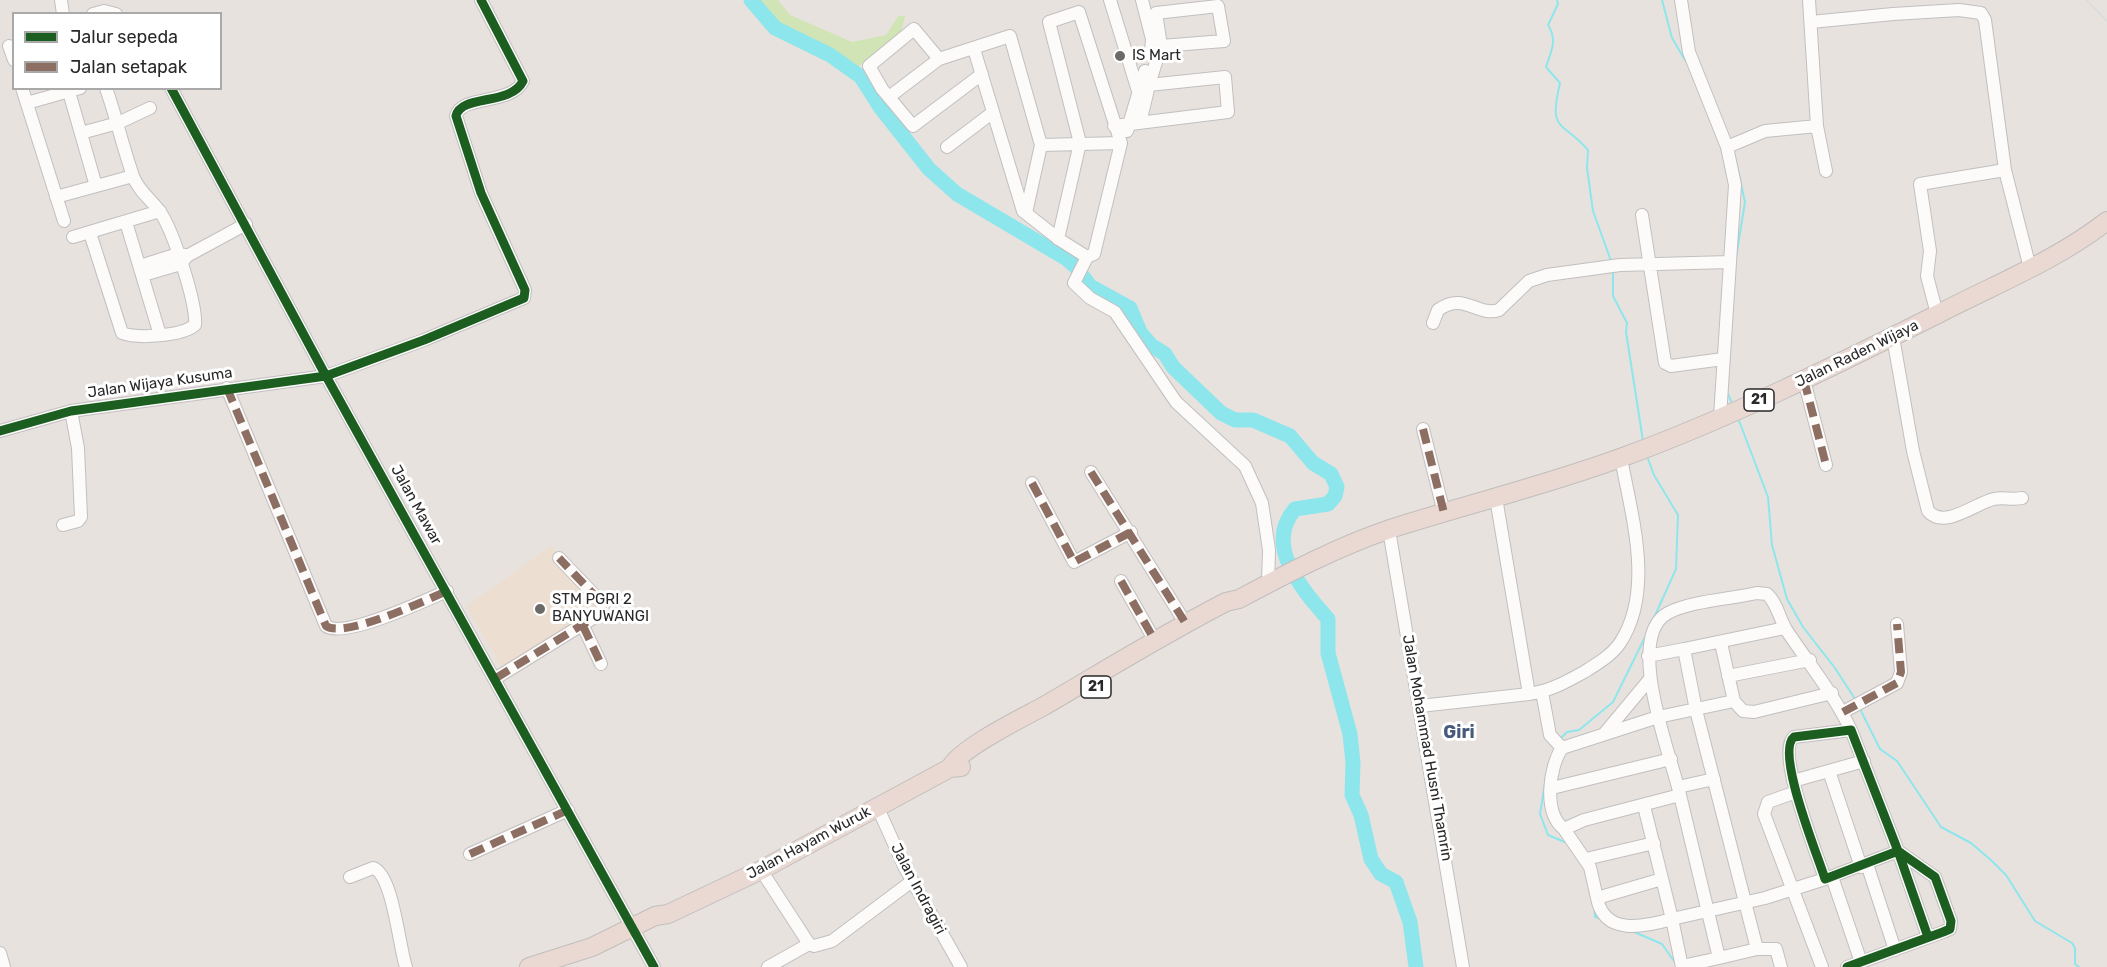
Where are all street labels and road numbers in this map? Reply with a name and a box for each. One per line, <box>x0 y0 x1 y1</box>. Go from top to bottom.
street label: Jalan Raden Wijaya <box>1793 316 1921 392</box>
street label: Jalan Wijaya Kusuma <box>86 364 234 402</box>
road number: 21 <box>1744 389 1774 411</box>
street label: Jalan Mawar <box>387 462 445 548</box>
street label: Jalan Mohammad Husni Thamrin <box>1398 634 1456 862</box>
road number: 21 <box>1081 676 1111 698</box>
street label: Jalan Hayam Wuruk <box>744 803 874 883</box>
street label: Jalan Indragiri <box>887 840 949 938</box>

